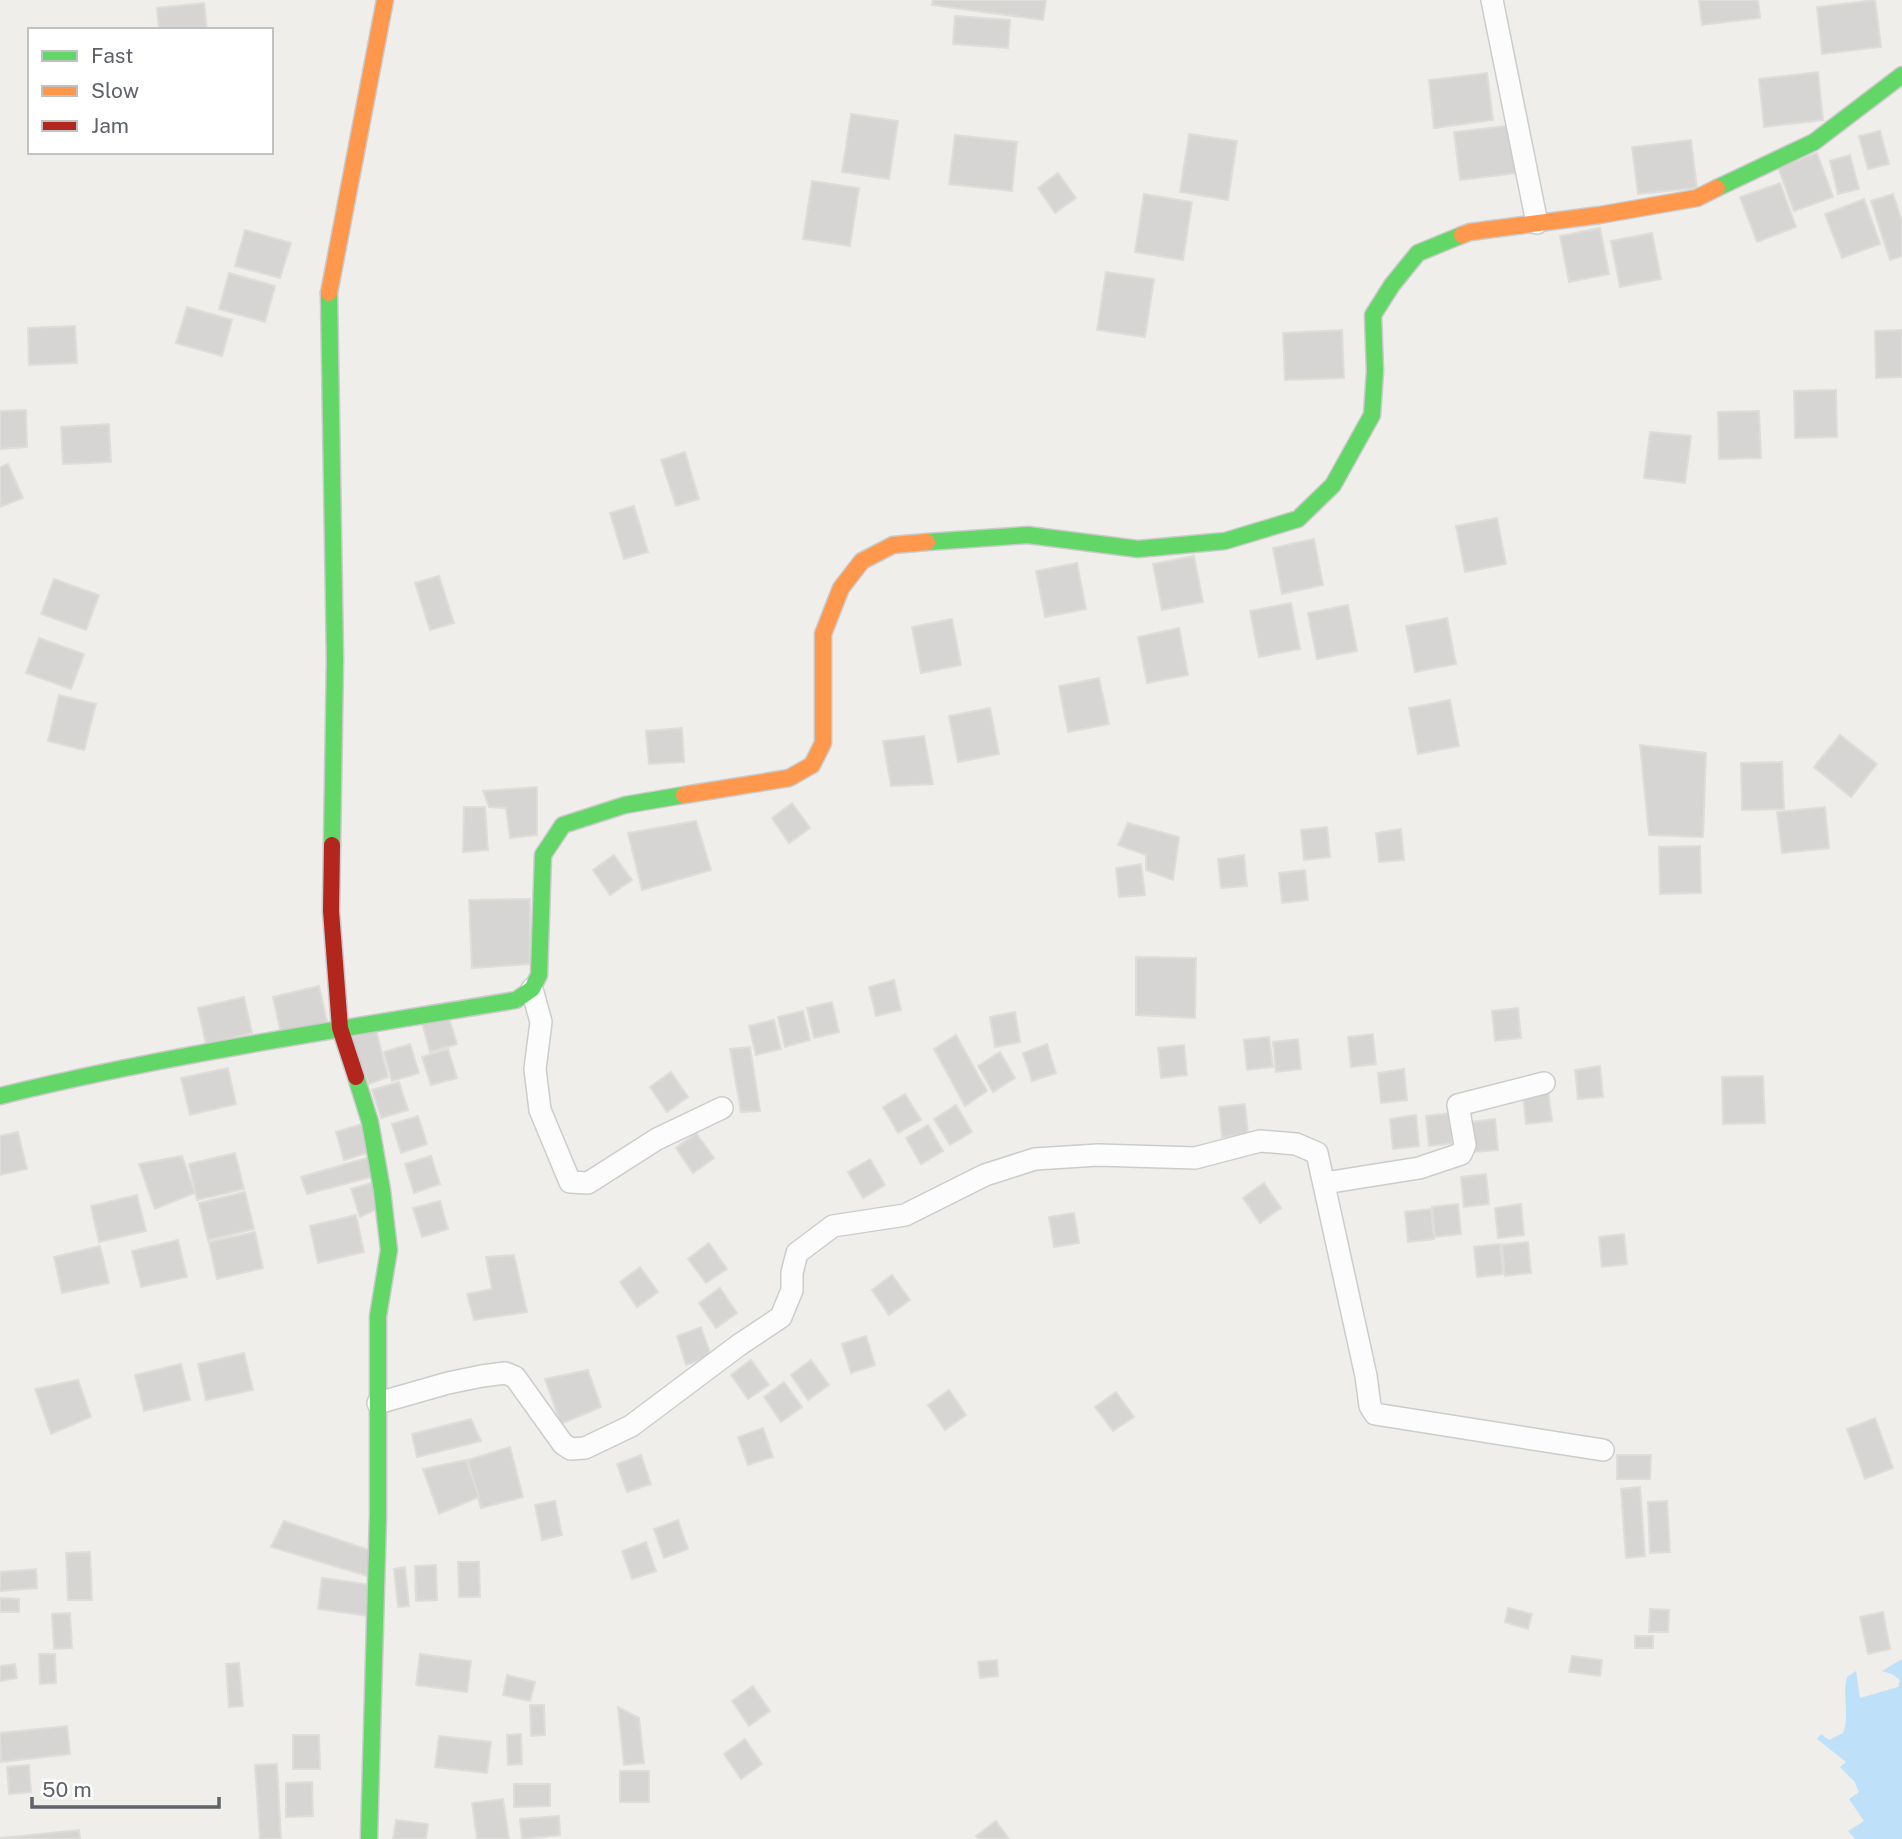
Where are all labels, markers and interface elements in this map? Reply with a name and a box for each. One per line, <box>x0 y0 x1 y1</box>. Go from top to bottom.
legend <box>28 28 273 154</box>
text: Fast <box>91 43 133 68</box>
text: Slow <box>91 78 139 103</box>
text: Jam <box>91 113 129 138</box>
scale bar <box>32 1766 219 1810</box>
text: 50 m <box>42 1777 92 1802</box>

